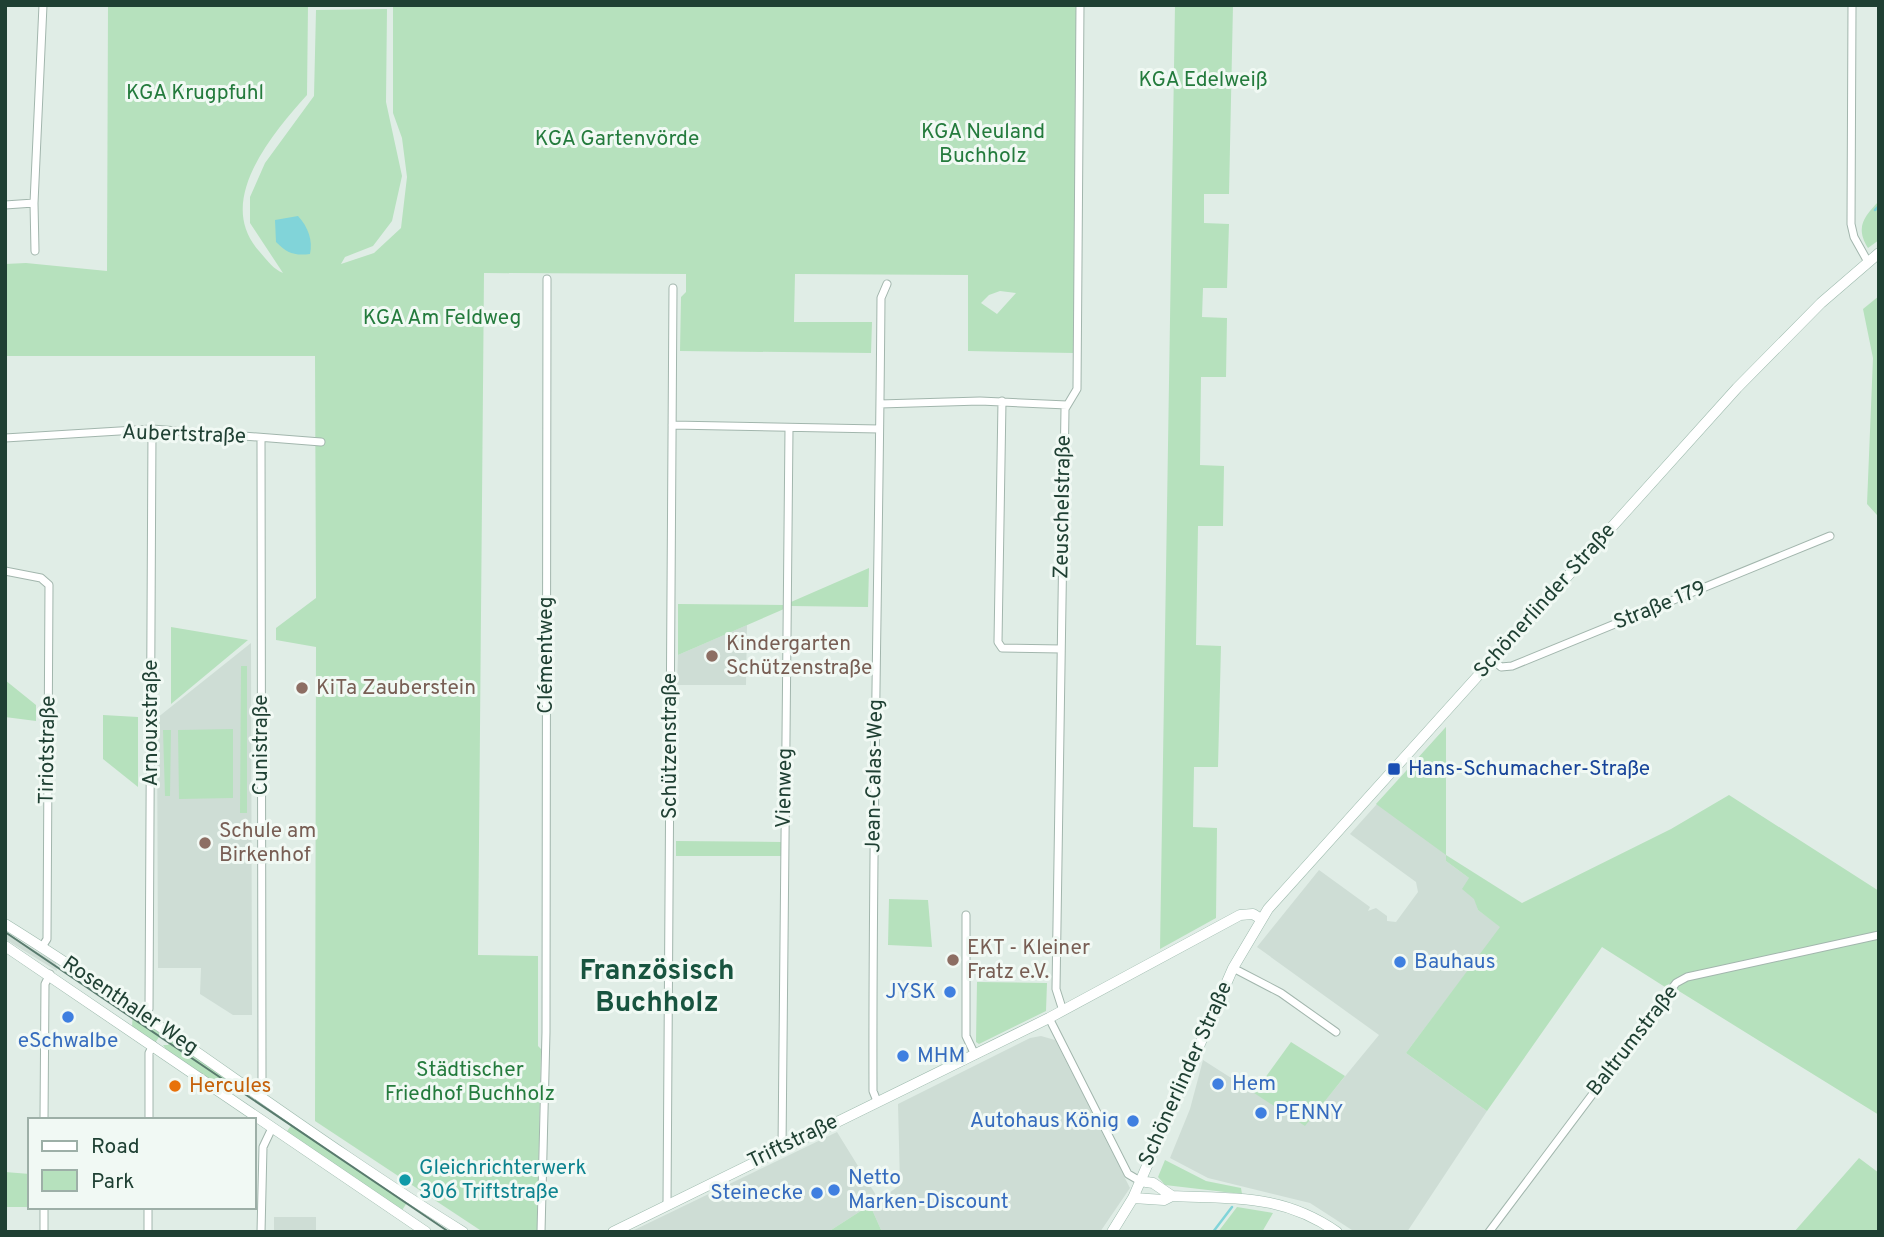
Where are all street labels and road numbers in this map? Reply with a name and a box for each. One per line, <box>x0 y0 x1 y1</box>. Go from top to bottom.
street label: Aubertstraße <box>121 419 247 451</box>
street label: Zeuschelstraße <box>1048 435 1078 579</box>
street label: Schönerlinder Straße <box>1468 518 1622 684</box>
street label: Straße 179 <box>1610 575 1710 637</box>
street label: Clémentweg <box>533 596 560 714</box>
street label: Arnouxstraße <box>138 659 165 787</box>
street label: Schützenstraße <box>657 673 684 819</box>
street label: Cunistraße <box>248 694 275 796</box>
street label: Tiriotstraße <box>34 695 62 805</box>
street label: Jean-Calas-Weg <box>860 699 890 853</box>
street label: Vienweg <box>771 748 799 828</box>
street label: Rosenthaler Weg <box>57 950 203 1062</box>
street label: Schönerlinder Straße <box>1133 978 1239 1170</box>
street label: Baltrumstraße <box>1581 980 1685 1102</box>
street label: Triftstraße <box>743 1109 843 1175</box>

